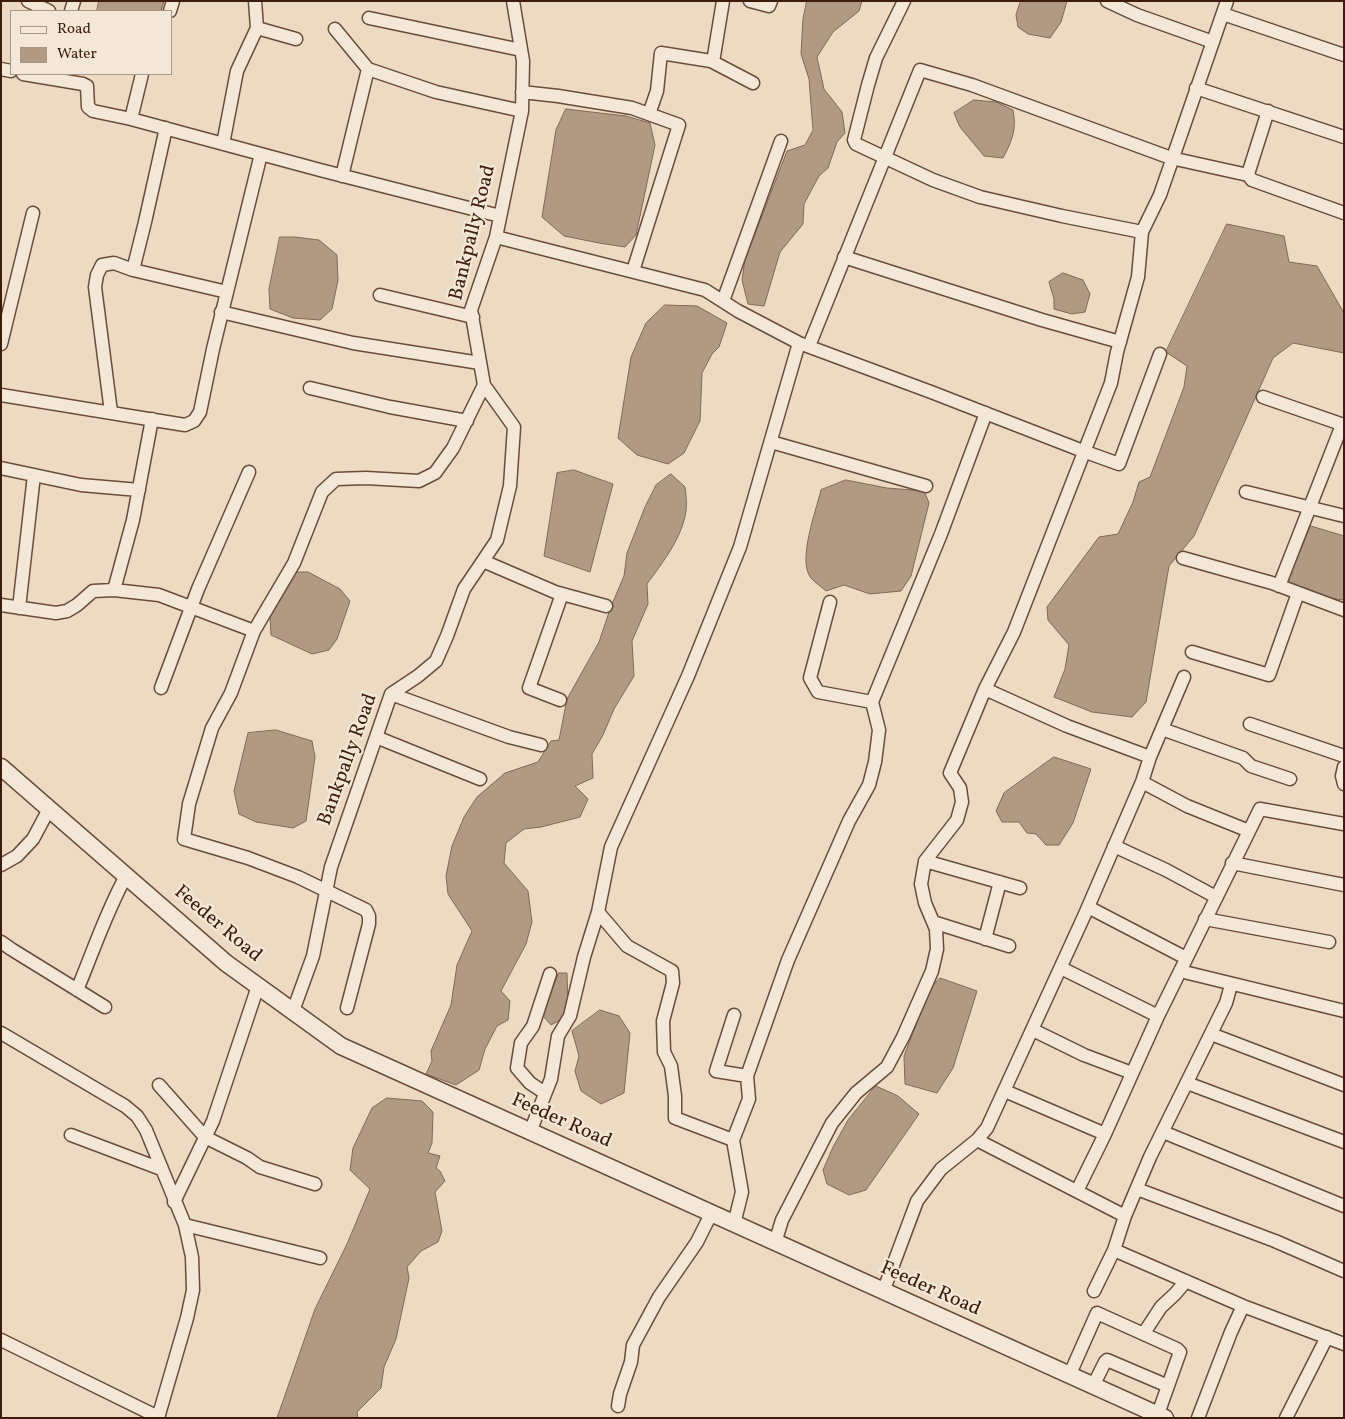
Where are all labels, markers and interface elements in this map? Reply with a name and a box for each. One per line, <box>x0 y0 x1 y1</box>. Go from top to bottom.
legend <box>10 10 172 75</box>
text: Road <box>57 19 91 40</box>
text: Water <box>57 44 97 65</box>
street label: Bankpally Road <box>446 163 502 303</box>
street label: Bankpally Road <box>314 691 384 829</box>
street label: Feeder Road <box>168 881 266 969</box>
street label: Feeder Road <box>507 1089 615 1155</box>
street label: Feeder Road <box>876 1257 984 1323</box>

